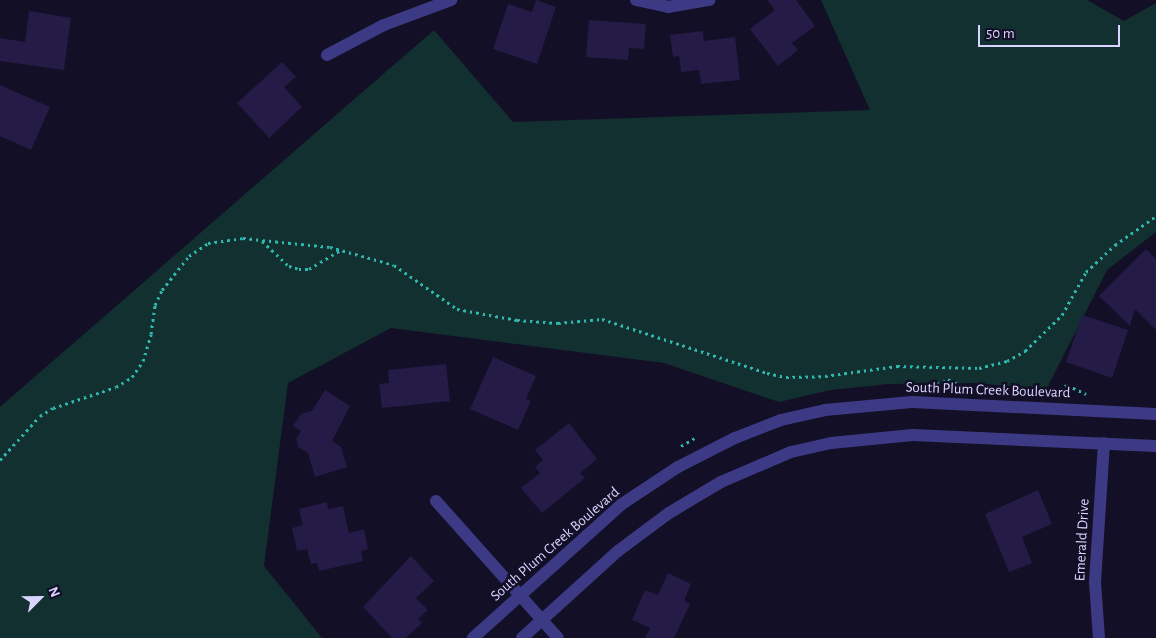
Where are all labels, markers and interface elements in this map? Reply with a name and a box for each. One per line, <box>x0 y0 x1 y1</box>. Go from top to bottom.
scale bar <box>981 15 1124 47</box>
text: 50 m <box>986 26 1015 41</box>
street label: South Plum Creek Boulevard <box>905 378 1071 402</box>
street label: South Plum Creek Boulevard <box>487 483 623 605</box>
street label: Emerald Drive <box>1071 498 1093 582</box>
north arrow <box>15 573 65 623</box>
text: N <box>45 585 62 599</box>

